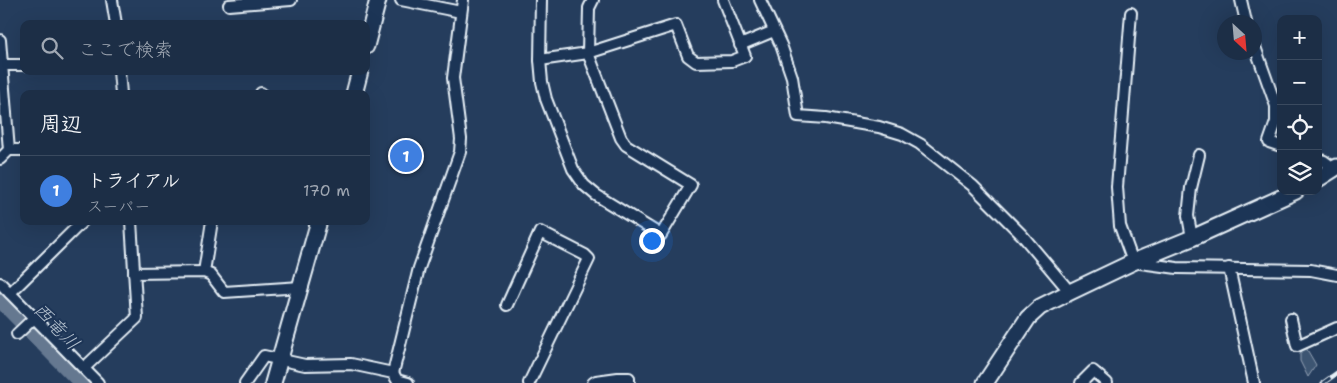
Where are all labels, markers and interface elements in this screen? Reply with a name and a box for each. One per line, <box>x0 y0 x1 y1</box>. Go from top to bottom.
north arrow <box>1217 15 1262 60</box>
map controls <box>1277 15 1322 195</box>
button: + <box>1277 15 1322 60</box>
search box <box>20 20 370 75</box>
icon: search <box>38 34 66 62</box>
text: ここで検索 <box>78 37 173 62</box>
button: − <box>1277 60 1322 105</box>
button: locate <box>1277 105 1322 150</box>
text: 周辺 <box>40 110 82 138</box>
pin: 1 <box>390 137 422 175</box>
button: layers <box>1277 150 1322 195</box>
text: トライアル <box>87 168 180 193</box>
text: 1 <box>52 180 60 201</box>
text: 170 m <box>303 180 350 201</box>
text: スーパー <box>87 196 150 217</box>
your location <box>639 228 665 254</box>
water label: 西竜川 <box>28 297 85 356</box>

